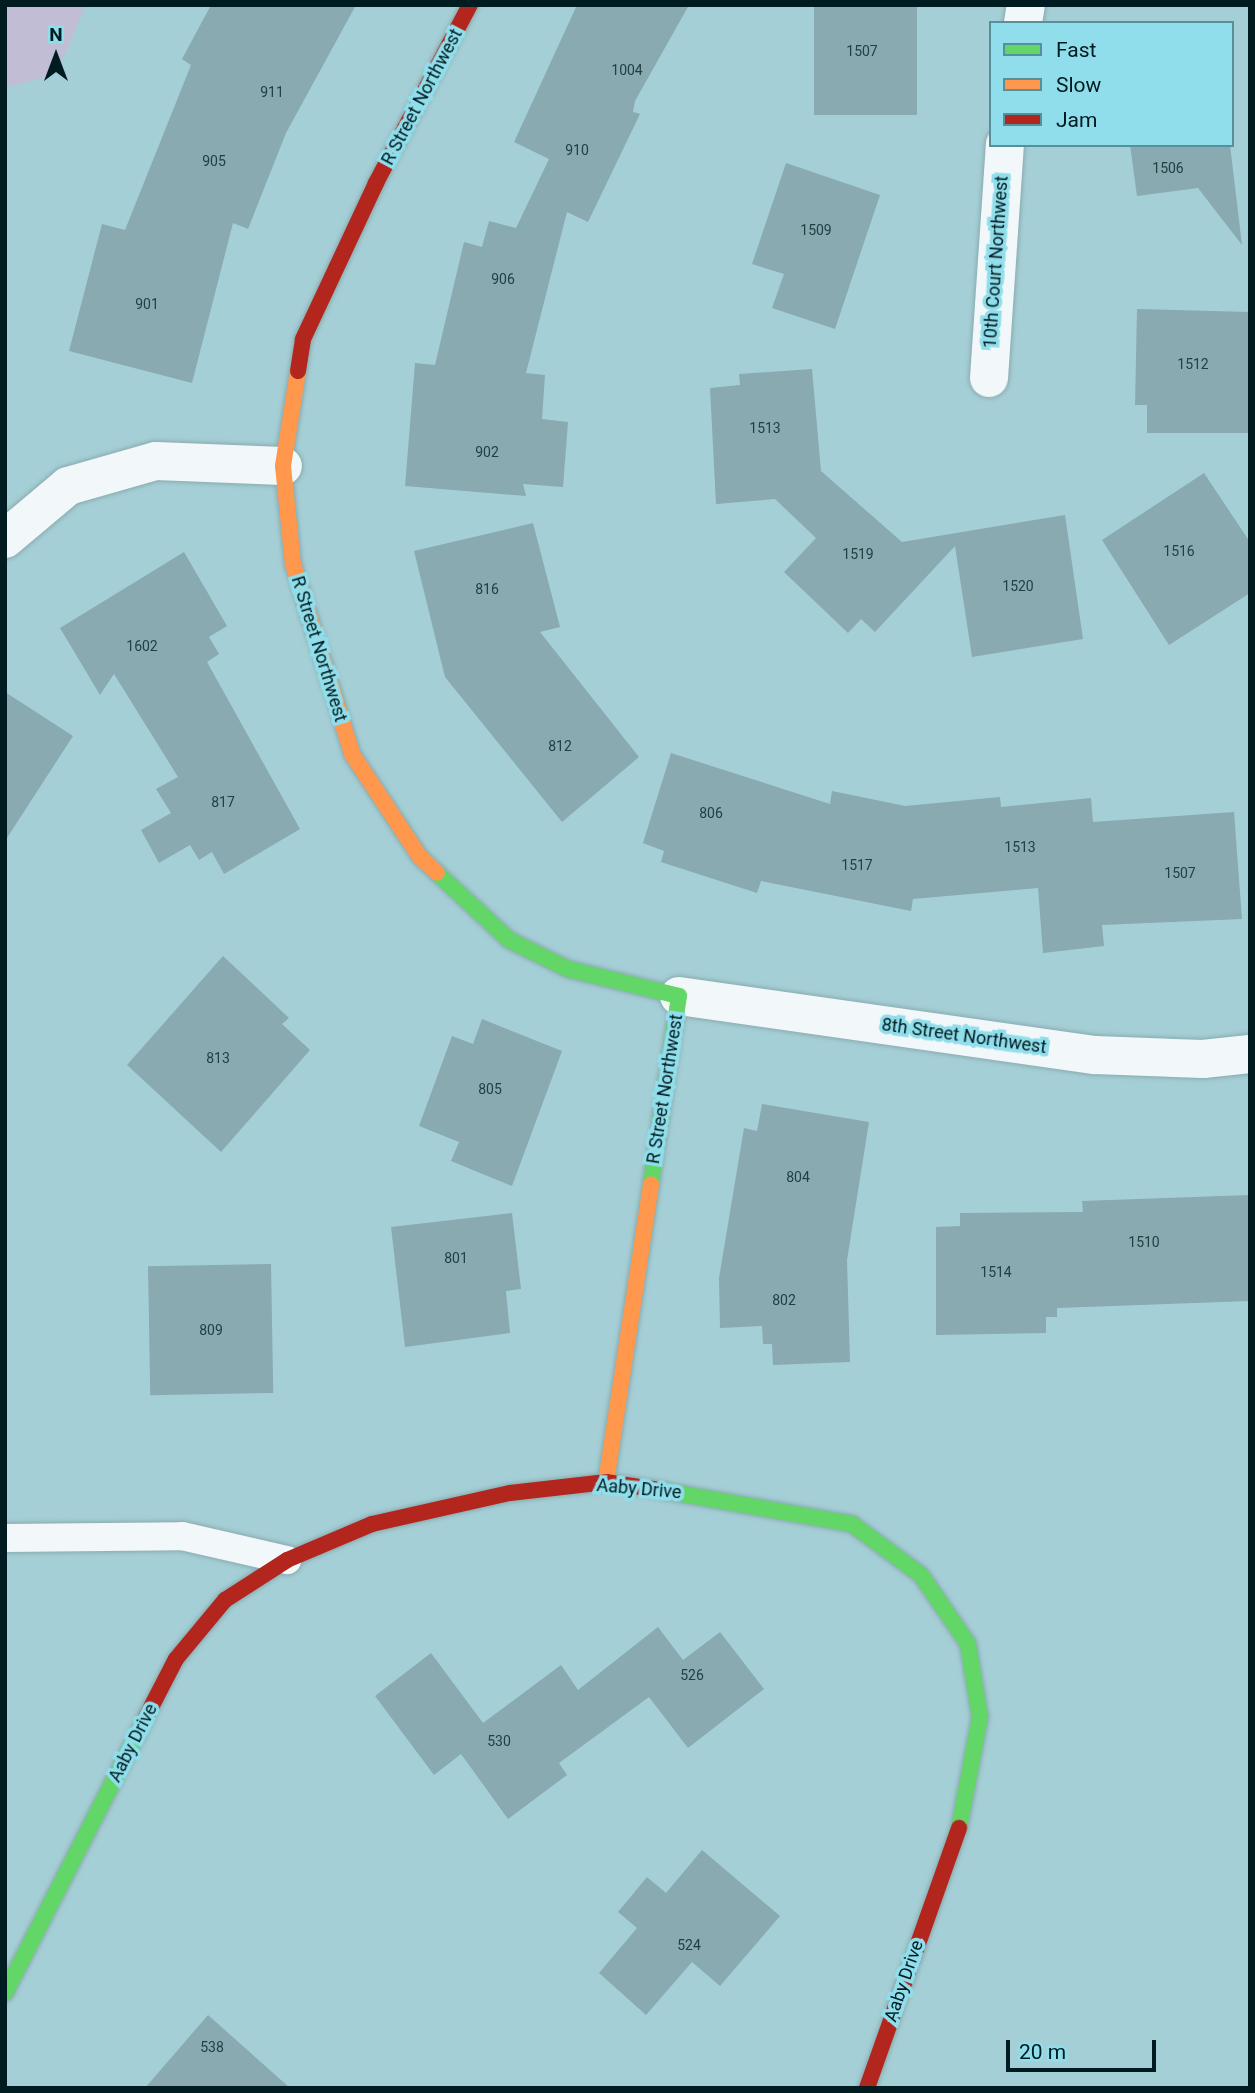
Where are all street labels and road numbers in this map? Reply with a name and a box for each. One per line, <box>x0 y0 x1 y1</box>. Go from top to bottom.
street label: R Street Northwest <box>377 25 467 169</box>
street label: 10th Court Northwest <box>979 175 1013 349</box>
street label: R Street Northwest <box>287 574 351 724</box>
street label: R Street Northwest <box>643 1013 687 1165</box>
street label: 8th Street Northwest <box>880 1014 1048 1058</box>
street label: Aaby Drive <box>596 1475 682 1503</box>
street label: Aaby Drive <box>104 1700 162 1786</box>
street label: Aaby Drive <box>880 1937 928 2025</box>

